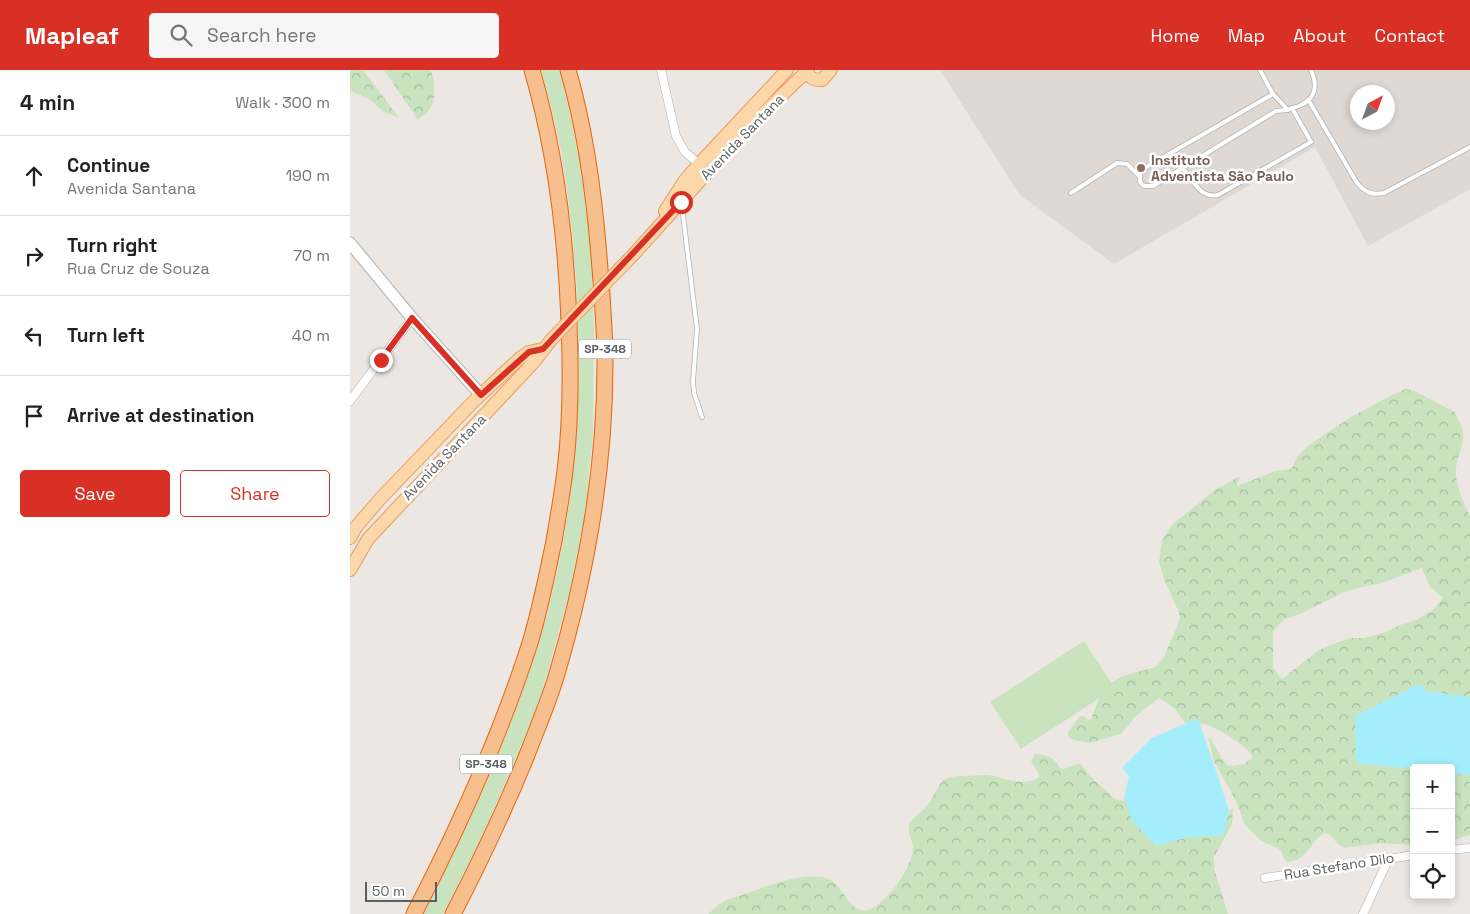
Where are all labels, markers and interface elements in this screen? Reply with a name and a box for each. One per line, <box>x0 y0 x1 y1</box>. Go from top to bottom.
search box <box>149 13 499 58</box>
text: Mapleaf <box>25 20 119 51</box>
icon: search <box>167 21 195 49</box>
text: Search here <box>207 23 317 48</box>
text: Home <box>1151 24 1200 47</box>
text: Map <box>1228 24 1265 47</box>
text: About <box>1293 24 1347 47</box>
text: Contact <box>1375 24 1445 47</box>
north arrow <box>1350 85 1395 130</box>
text: 4 min <box>20 89 75 116</box>
street label: Avenida Santana <box>696 90 788 184</box>
text: Walk · 300 m <box>235 92 330 113</box>
place label: Instituto Adventista São Paulo <box>1151 151 1294 185</box>
text: Continue <box>67 153 150 178</box>
icon: ahead <box>20 162 48 190</box>
marker: Instituto Adventista São Paulo <box>1135 162 1147 174</box>
text: 190 m <box>285 165 330 186</box>
text: Avenida Santana <box>67 178 196 199</box>
route start <box>670 191 693 214</box>
text: Turn right <box>67 233 157 258</box>
icon: right <box>20 242 48 270</box>
text: 70 m <box>293 245 330 266</box>
text: Rua Cruz de Souza <box>67 258 210 279</box>
icon: left <box>20 322 48 350</box>
text: Turn left <box>67 323 145 348</box>
text: 40 m <box>292 325 330 346</box>
road number: SP-348 <box>579 340 631 358</box>
route end <box>370 349 393 372</box>
icon: arrive <box>20 402 48 430</box>
text: Arrive at destination <box>67 403 255 428</box>
street label: Avenida Santana <box>398 410 490 504</box>
button: Save <box>20 470 170 517</box>
button: Share <box>180 470 330 517</box>
road number: SP-348 <box>460 754 512 774</box>
map controls <box>1410 764 1455 899</box>
button: + <box>1410 764 1455 809</box>
button: − <box>1410 809 1455 854</box>
street label: Rua Stefano Dilo <box>1282 848 1396 884</box>
button: locate <box>1410 854 1455 899</box>
scale bar <box>365 879 438 902</box>
text: 50 m <box>372 882 405 900</box>

